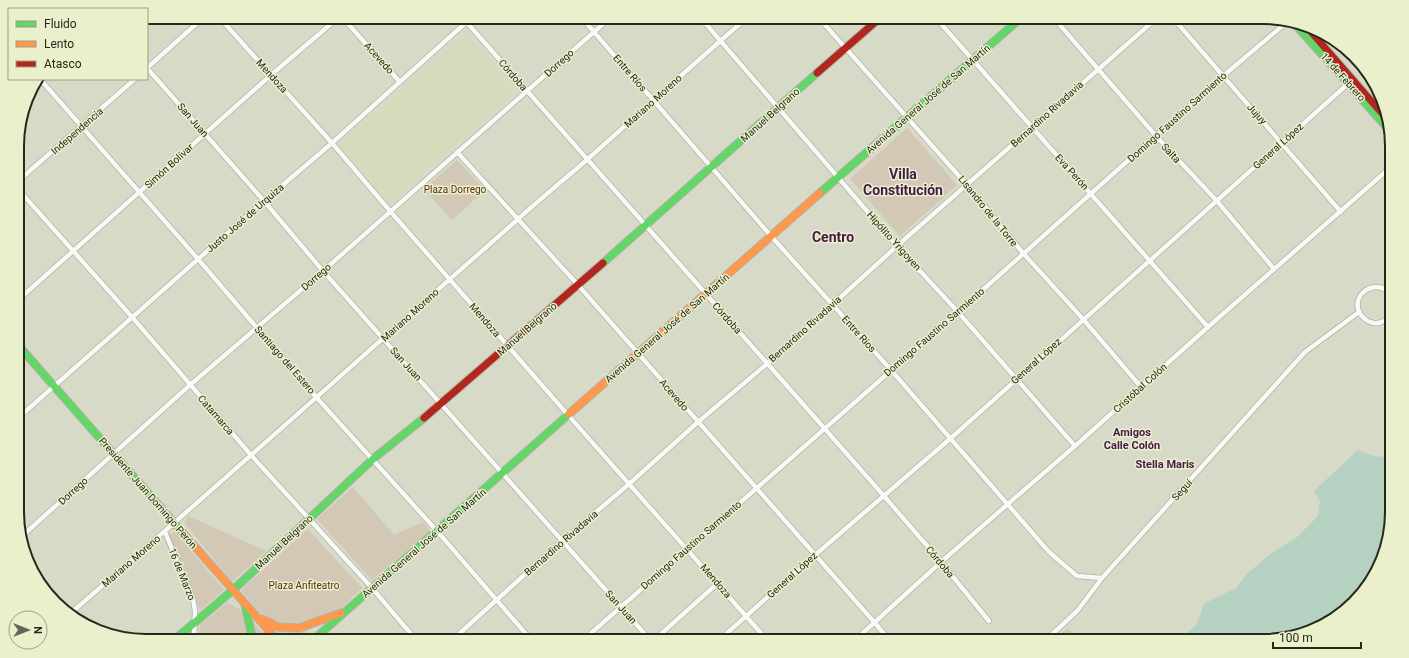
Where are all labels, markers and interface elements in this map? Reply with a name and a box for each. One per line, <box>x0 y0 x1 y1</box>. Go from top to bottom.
legend <box>8 8 148 80</box>
text: Fluido <box>44 17 77 31</box>
text: Lento <box>44 37 74 51</box>
street label: Acevedo <box>362 40 396 76</box>
street label: Avenida General José de San Martín <box>864 42 992 156</box>
street label: Dorrego <box>542 47 576 79</box>
street label: 14 de Febrero <box>1318 51 1368 104</box>
street label: Entre Ríos <box>611 52 649 94</box>
text: Atasco <box>44 57 82 71</box>
street label: Mendoza <box>254 57 290 95</box>
street label: Córdoba <box>496 57 530 93</box>
street label: Domingo Faustino Sarmiento <box>1125 69 1229 164</box>
street label: Mariano Moreno <box>622 72 684 130</box>
street label: Bernardino Rivadavia <box>1009 79 1085 149</box>
street label: Manuel Belgrano <box>739 86 802 144</box>
street label: San Juan <box>175 101 211 139</box>
street label: Jujuy <box>1245 102 1269 127</box>
street label: Independencia <box>49 105 105 157</box>
street label: General López <box>1251 121 1305 171</box>
street label: Simón Bolívar <box>143 141 196 191</box>
street label: Salta <box>1159 141 1183 165</box>
street label: Eva Perón <box>1053 152 1091 192</box>
district label: Villa Constitución <box>863 166 943 198</box>
street label: Lisandro de la Torre <box>956 173 1020 249</box>
street label: Justo José de Urquiza <box>204 181 286 255</box>
park label: Plaza Dorrego <box>424 184 487 195</box>
street label: Hipólito Yrigoyen <box>865 209 923 273</box>
district label: Centro <box>812 229 854 245</box>
street label: Dorrego <box>299 261 333 293</box>
street label: Avenida General José de San Martín <box>603 271 731 385</box>
street label: Domingo Faustino Sarmiento <box>882 285 987 379</box>
street label: Mariano Moreno <box>379 286 441 344</box>
street label: Bernardino Rivadavia <box>767 294 843 364</box>
street label: Manuel Belgrano <box>495 300 559 358</box>
street label: Córdoba <box>710 300 744 336</box>
street label: Mendoza <box>467 301 503 339</box>
street label: Entre Ríos <box>840 314 878 354</box>
street label: Santiago del Estero <box>253 324 318 396</box>
street label: General López <box>1009 336 1063 386</box>
street label: San Juan <box>388 345 424 383</box>
street label: Cristóbal Colón <box>1111 361 1169 415</box>
street label: Acevedo <box>657 377 691 413</box>
street label: Catamarca <box>196 393 236 437</box>
district label: Amigos Calle Colón <box>1104 426 1160 452</box>
street label: Presidente Juan Domingo Perón <box>97 435 199 551</box>
district label: Stella Maris <box>1136 458 1195 471</box>
street label: Dorrego <box>56 475 90 507</box>
street label: Seguí <box>1170 477 1195 503</box>
street label: Avenida General José de San Martín <box>360 486 488 600</box>
street label: Domingo Faustino Sarmiento <box>639 498 744 592</box>
street label: Bernardino Rivadavia <box>522 508 600 578</box>
street label: Manuel Belgrano <box>253 512 315 572</box>
street label: Mariano Moreno <box>100 533 163 589</box>
street label: Córdoba <box>924 544 956 580</box>
street label: 16 de Marzo <box>167 546 198 602</box>
street label: General López <box>765 550 819 600</box>
street label: Mendoza <box>698 562 734 600</box>
park label: Plaza Anfiteatro <box>269 580 340 591</box>
street label: San Juan <box>603 588 639 626</box>
north arrow <box>8 610 48 650</box>
scale bar <box>1273 624 1361 650</box>
text: N <box>31 626 44 634</box>
text: 100 m <box>1279 631 1313 645</box>

